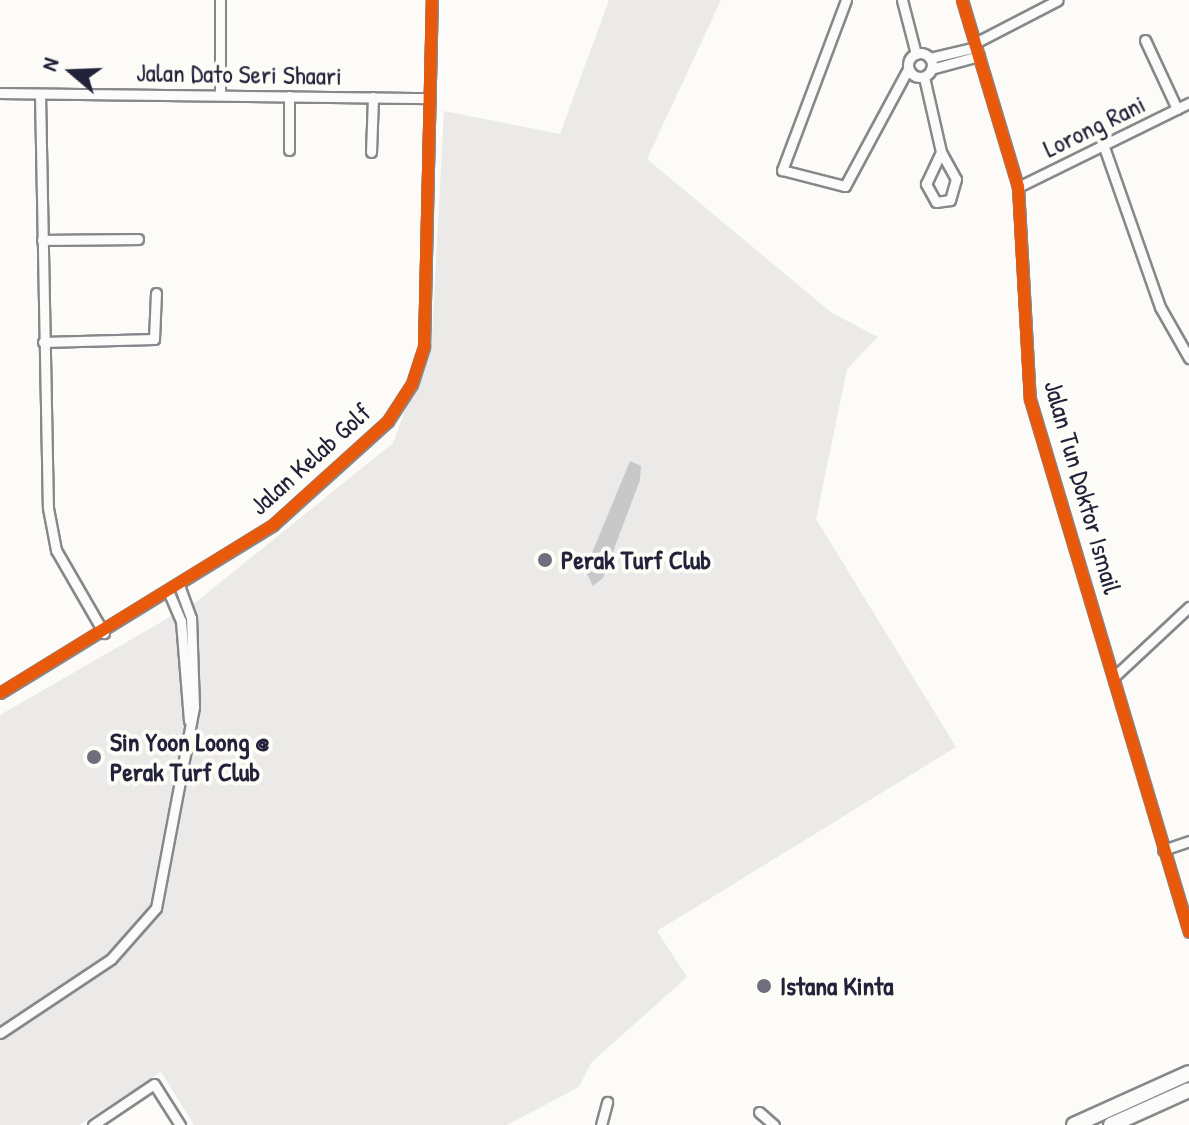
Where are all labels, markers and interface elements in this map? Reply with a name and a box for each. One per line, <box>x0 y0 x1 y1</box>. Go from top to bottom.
north arrow <box>32 32 112 112</box>
text: N <box>33 54 65 75</box>
street label: Jalan Dato Seri Shaari <box>136 57 342 91</box>
street label: Lorong Rani <box>1038 88 1150 164</box>
street label: Jalan Tun Doktor Ismail <box>1038 377 1128 597</box>
street label: Jalan Kelab Golf <box>243 397 377 521</box>
place label: Perak Turf Club <box>561 544 711 576</box>
marker: Perak Turf Club <box>536 551 554 569</box>
place label: Sin Yoon Loong @ Perak Turf Club <box>110 726 270 788</box>
marker: Sin Yoon Loong @ Perak Turf Club <box>85 748 103 766</box>
place label: Istana Kinta <box>780 970 893 1002</box>
marker: Istana Kinta <box>755 977 773 995</box>

